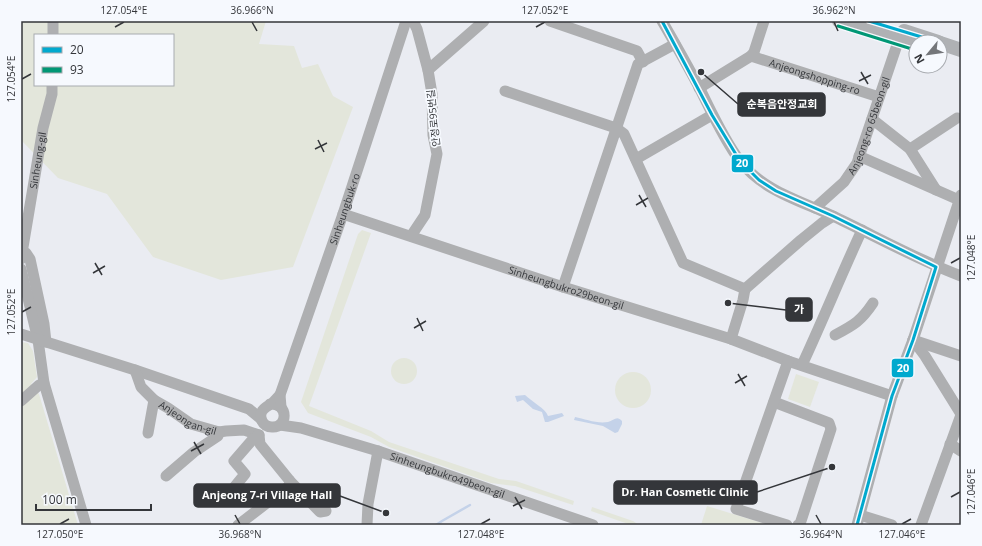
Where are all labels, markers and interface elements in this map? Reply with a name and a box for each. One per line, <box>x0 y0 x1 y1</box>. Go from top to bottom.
text: 127.054°E <box>101 3 147 17</box>
text: 36.966°N <box>230 3 274 17</box>
text: 127.052°E <box>522 3 568 17</box>
text: 36.962°N <box>812 3 856 17</box>
legend <box>34 34 174 86</box>
north arrow <box>908 34 948 74</box>
text: 20 <box>70 41 84 58</box>
text: N <box>910 52 928 67</box>
street label: Anjeongshopping-ro <box>767 55 862 98</box>
text: 127.054°E <box>4 56 18 102</box>
text: 93 <box>70 61 84 78</box>
street label: Anjeong-ro 65beon-gil <box>844 75 893 177</box>
street label: 안정로95번길 <box>423 89 443 147</box>
callout: 순복음안정교회 <box>738 93 825 116</box>
text: 순복음안정교회 <box>747 96 817 111</box>
street label: Sinheung-gil <box>26 131 49 190</box>
line badge: 20 <box>731 154 754 173</box>
text: 20 <box>736 155 748 170</box>
street label: Sinheungbuk-ro <box>326 171 363 246</box>
text: 127.048°E <box>964 235 978 281</box>
street label: Sinheungbukro29beon-gil <box>507 262 626 312</box>
text: 127.052°E <box>4 289 18 335</box>
callout: 가 <box>786 298 812 321</box>
text: 가 <box>794 301 804 316</box>
line badge: 20 <box>891 358 914 378</box>
text: 20 <box>897 360 909 375</box>
street label: Anjeongan-gil <box>156 397 218 438</box>
street label: Sinheungbukro49beon-gil <box>388 449 507 501</box>
text: 127.046°E <box>964 469 978 515</box>
callout: Dr. Han Cosmetic Clinic <box>614 481 757 504</box>
callout: Anjeong 7-ri Village Hall <box>194 484 340 507</box>
text: Dr. Han Cosmetic Clinic <box>621 484 749 499</box>
scale bar <box>36 486 151 512</box>
text: Anjeong 7-ri Village Hall <box>202 487 332 502</box>
text: 100 m <box>42 491 77 508</box>
text: 127.050°E <box>37 527 83 541</box>
text: 36.968°N <box>218 527 262 541</box>
text: 127.048°E <box>458 527 504 541</box>
text: 36.964°N <box>799 527 843 541</box>
text: 127.046°E <box>879 527 925 541</box>

